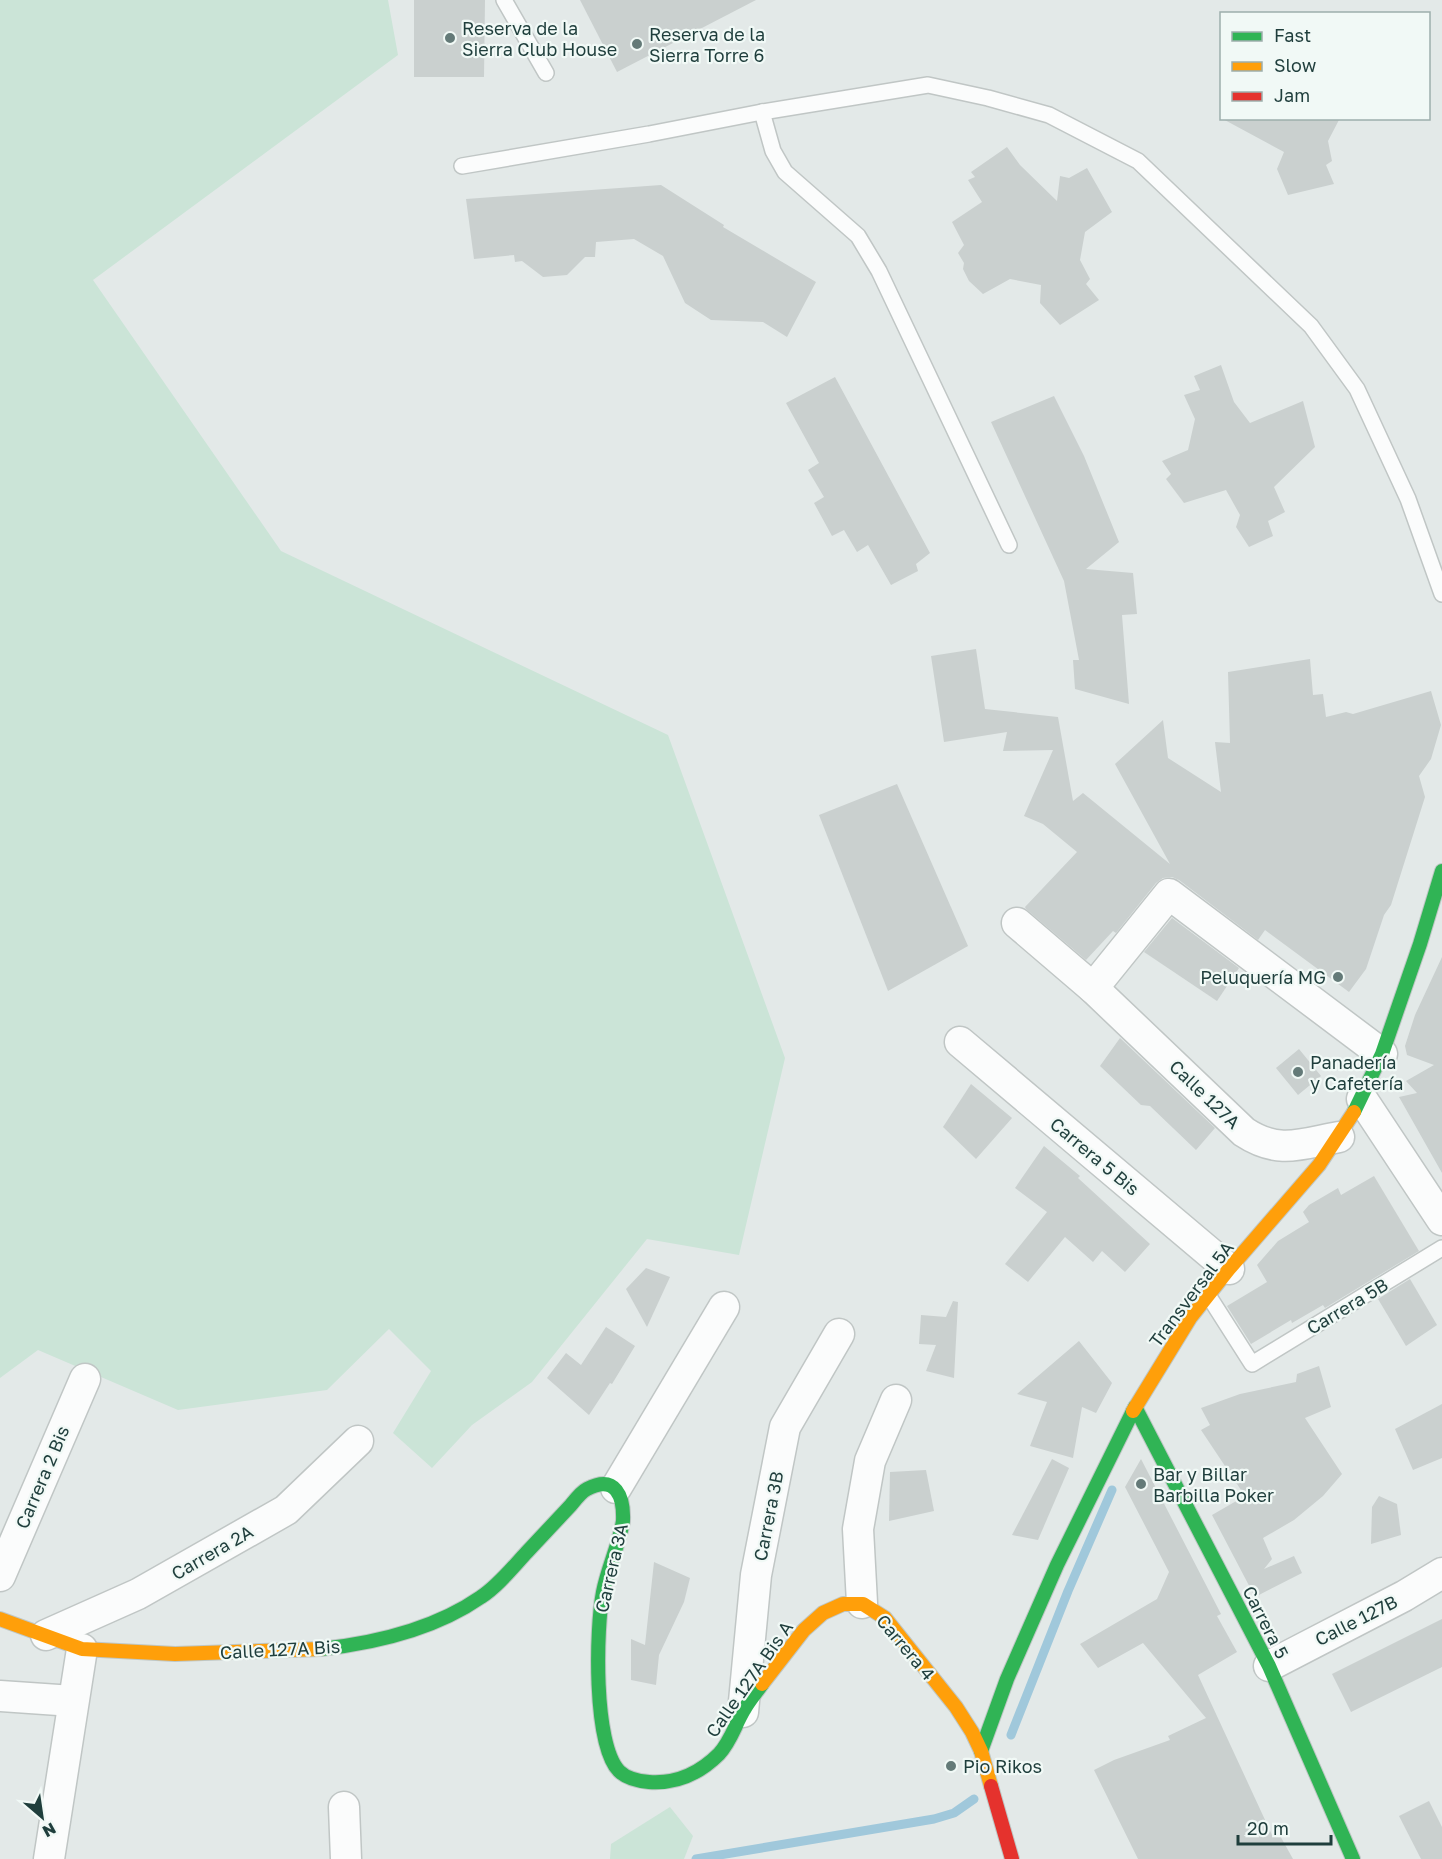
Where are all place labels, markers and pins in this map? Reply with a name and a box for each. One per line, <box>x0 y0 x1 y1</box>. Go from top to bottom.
place label: Reserva de la Sierra Club House <box>462 17 617 60</box>
place label: Reserva de la Sierra Torre 6 <box>649 23 765 66</box>
marker: Reserva de la Sierra Club House <box>443 31 457 45</box>
marker: Reserva de la Sierra Torre 6 <box>630 37 644 51</box>
place label: Peluquería MG <box>1200 966 1326 988</box>
marker: Peluquería MG <box>1331 970 1345 984</box>
place label: Panadería y Cafetería <box>1310 1051 1403 1094</box>
marker: Panadería y Cafetería <box>1291 1065 1305 1079</box>
place label: Bar y Billar Barbilla Poker <box>1153 1463 1274 1506</box>
marker: Bar y Billar Barbilla Poker <box>1134 1477 1148 1491</box>
place label: Pio Rikos <box>963 1755 1042 1777</box>
marker: Pio Rikos <box>944 1759 958 1773</box>

